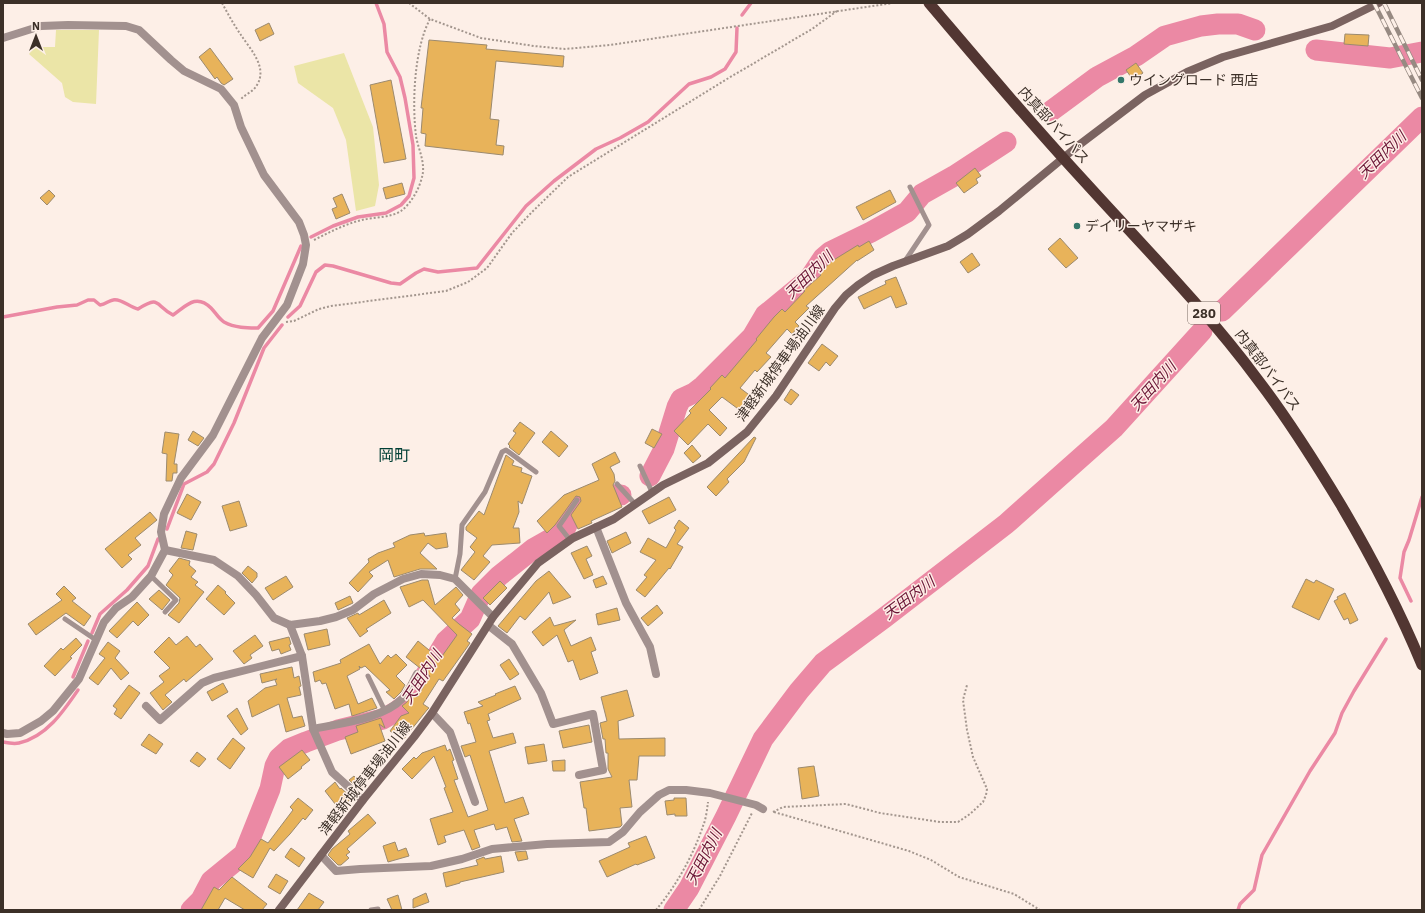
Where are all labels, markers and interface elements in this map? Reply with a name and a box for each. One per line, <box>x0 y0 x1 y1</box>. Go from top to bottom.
north arrow <box>16 16 56 56</box>
text: N <box>32 19 40 33</box>
place label: ウイングロード 西店 <box>1129 71 1258 89</box>
marker: ウイングロード 西店 <box>1116 75 1126 85</box>
street label: 内真部バイパス <box>1015 83 1093 167</box>
water label: 天田内川 <box>1353 126 1411 182</box>
place label: デイリーヤマザキ <box>1085 217 1197 235</box>
marker: デイリーヤマザキ <box>1072 221 1082 231</box>
water label: 天田内川 <box>780 246 838 302</box>
street label: 津軽新城停車場油川線 <box>732 301 828 425</box>
road number: 280 <box>1188 302 1220 324</box>
street label: 内真部バイパス <box>1231 326 1305 414</box>
water label: 天田内川 <box>1125 356 1181 414</box>
district label: 岡町 <box>378 445 410 465</box>
water label: 天田内川 <box>879 571 940 623</box>
water label: 天田内川 <box>397 645 447 707</box>
street label: 津軽新城停車場油川線 <box>315 717 415 839</box>
water label: 天田内川 <box>681 824 727 888</box>

